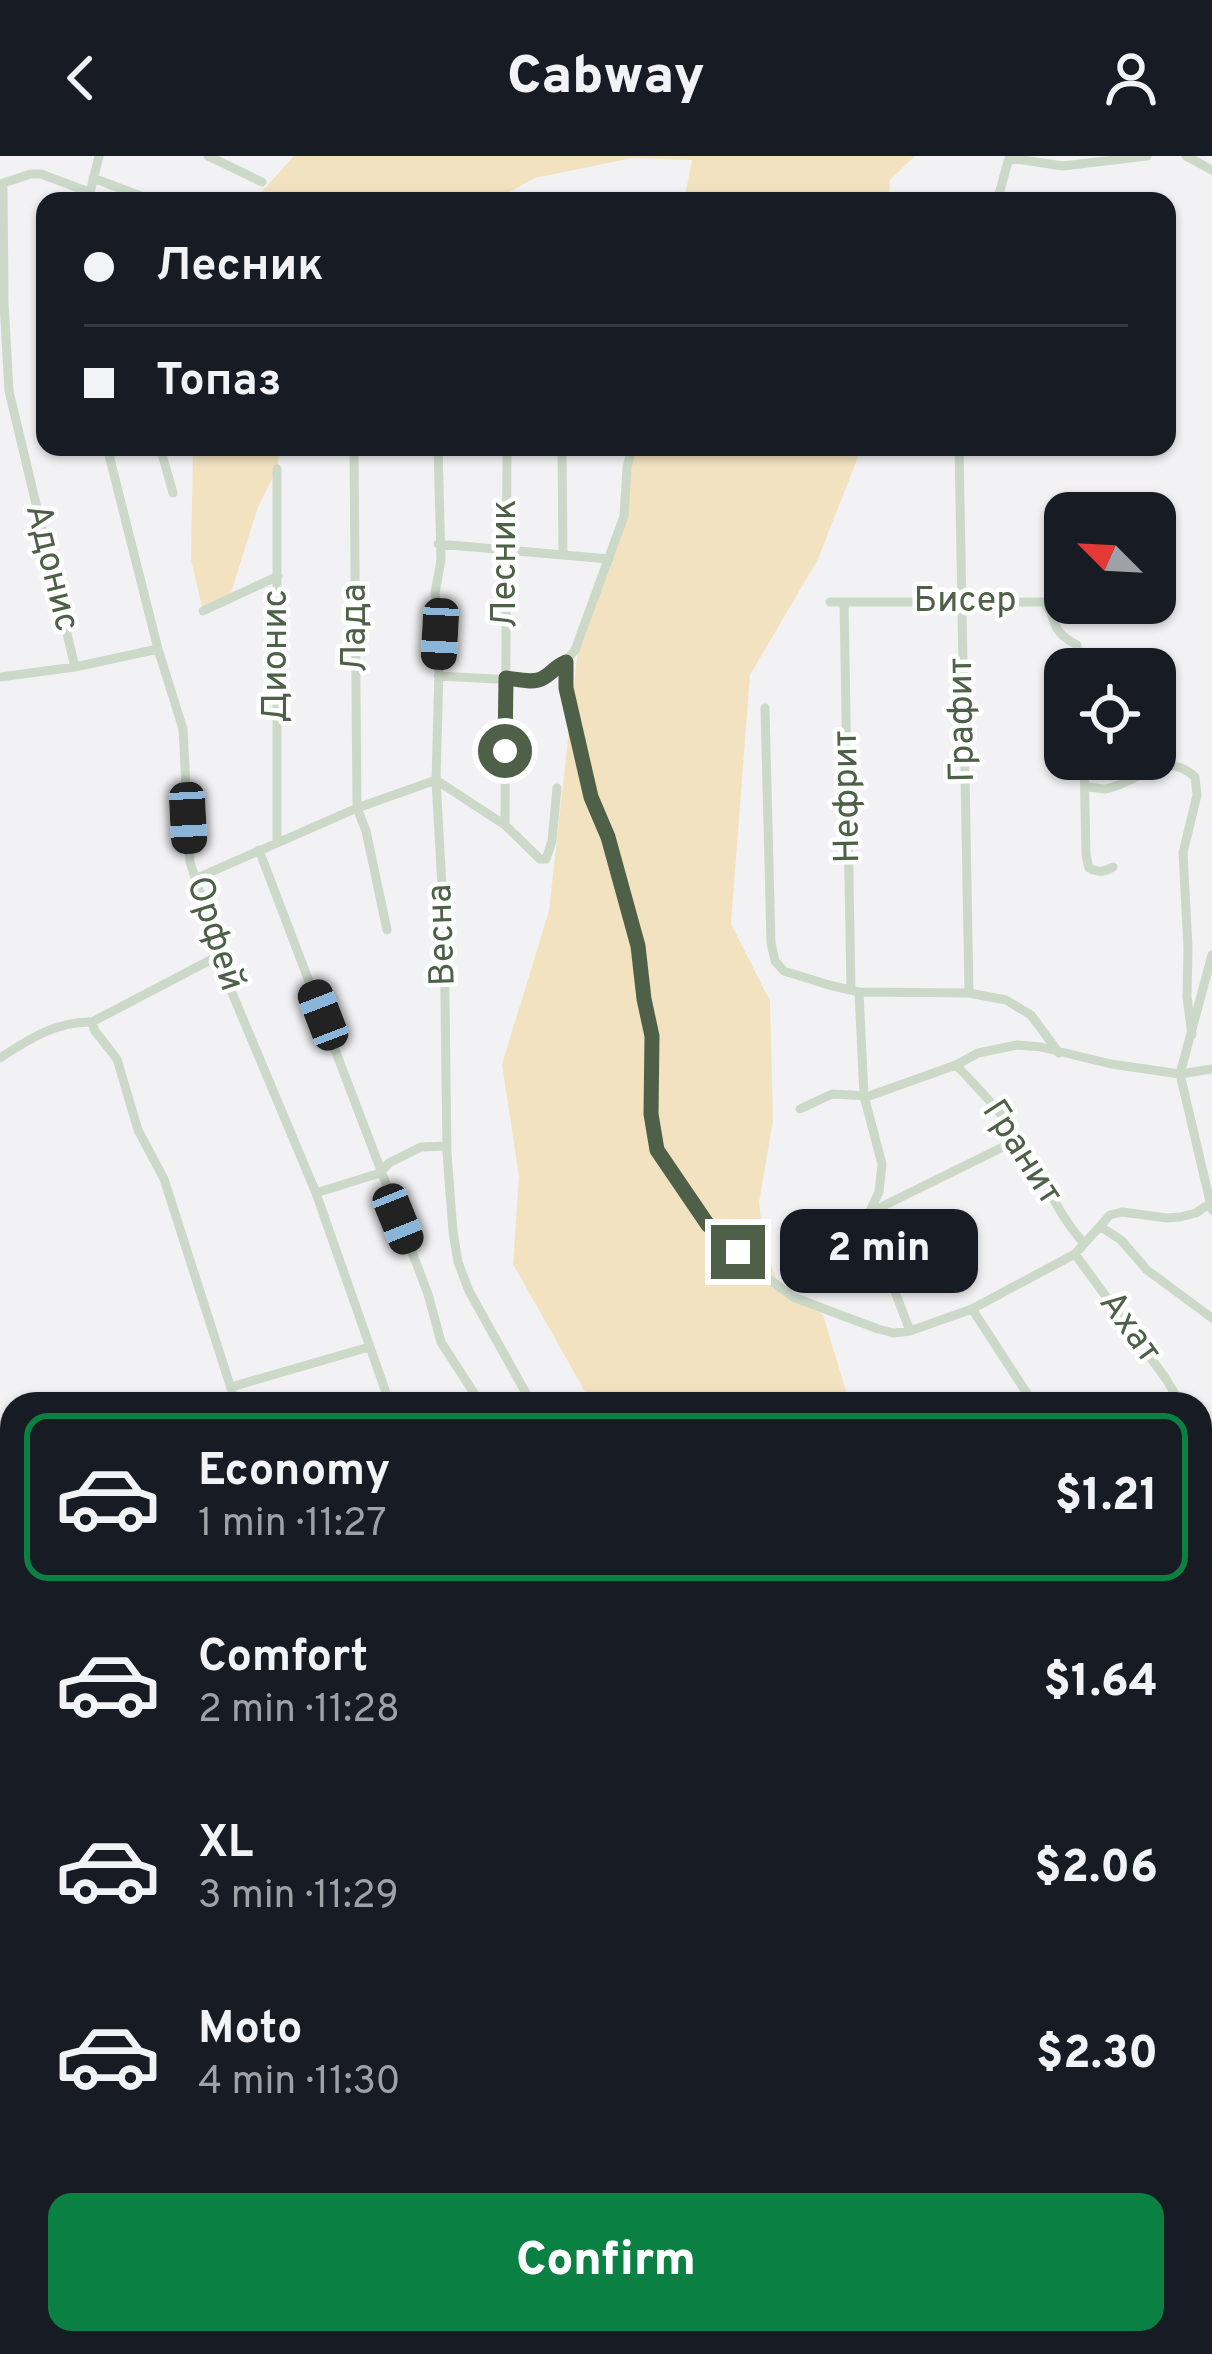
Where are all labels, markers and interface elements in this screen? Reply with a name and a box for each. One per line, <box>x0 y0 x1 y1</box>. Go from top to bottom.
text: Cabway <box>507 44 705 113</box>
icon: back <box>48 45 114 111</box>
icon: person <box>1098 45 1164 111</box>
text: Лесник <box>156 239 324 296</box>
text: Топаз <box>156 354 282 411</box>
north arrow <box>1044 492 1176 624</box>
map controls <box>1044 492 1176 780</box>
street label: Лесник <box>483 499 529 629</box>
street label: Адонис <box>13 500 89 636</box>
street label: Бисер <box>914 579 1017 625</box>
street label: Лада <box>333 583 379 673</box>
street label: Дионис <box>254 589 300 723</box>
car <box>420 597 460 671</box>
button: locate <box>1044 648 1176 780</box>
street label: Графит <box>939 657 987 783</box>
route start <box>478 724 532 778</box>
street label: Нефрит <box>824 730 872 864</box>
car <box>168 781 208 855</box>
street label: Орфей <box>174 871 254 997</box>
street label: Весна <box>418 883 468 987</box>
car <box>293 975 353 1055</box>
street label: Гранит <box>970 1092 1072 1214</box>
car <box>368 1179 428 1259</box>
callout: 2 min <box>780 1210 978 1294</box>
route end <box>711 1225 765 1279</box>
text: 2 min <box>827 1226 931 1275</box>
street label: Ахат <box>1087 1283 1171 1373</box>
icon: car <box>54 1443 162 1551</box>
text: Economy <box>198 1444 390 1501</box>
text: $1.21 <box>1055 1469 1158 1526</box>
text: 1 min · 11:27 <box>198 1501 387 1550</box>
icon: car <box>54 1629 162 1737</box>
text: Comfort <box>198 1630 368 1687</box>
text: $1.64 <box>1043 1655 1158 1712</box>
text: 2 min · 11:28 <box>198 1687 400 1736</box>
icon: car <box>54 1815 162 1923</box>
text: XL <box>198 1816 253 1873</box>
text: $2.06 <box>1034 1841 1158 1898</box>
text: 3 min · 11:29 <box>198 1873 399 1922</box>
icon: car <box>54 2001 162 2109</box>
text: Moto <box>198 2002 302 2059</box>
text: $2.30 <box>1036 2027 1158 2084</box>
text: 4 min · 11:30 <box>198 2059 401 2108</box>
button: Confirm <box>48 2193 1164 2331</box>

